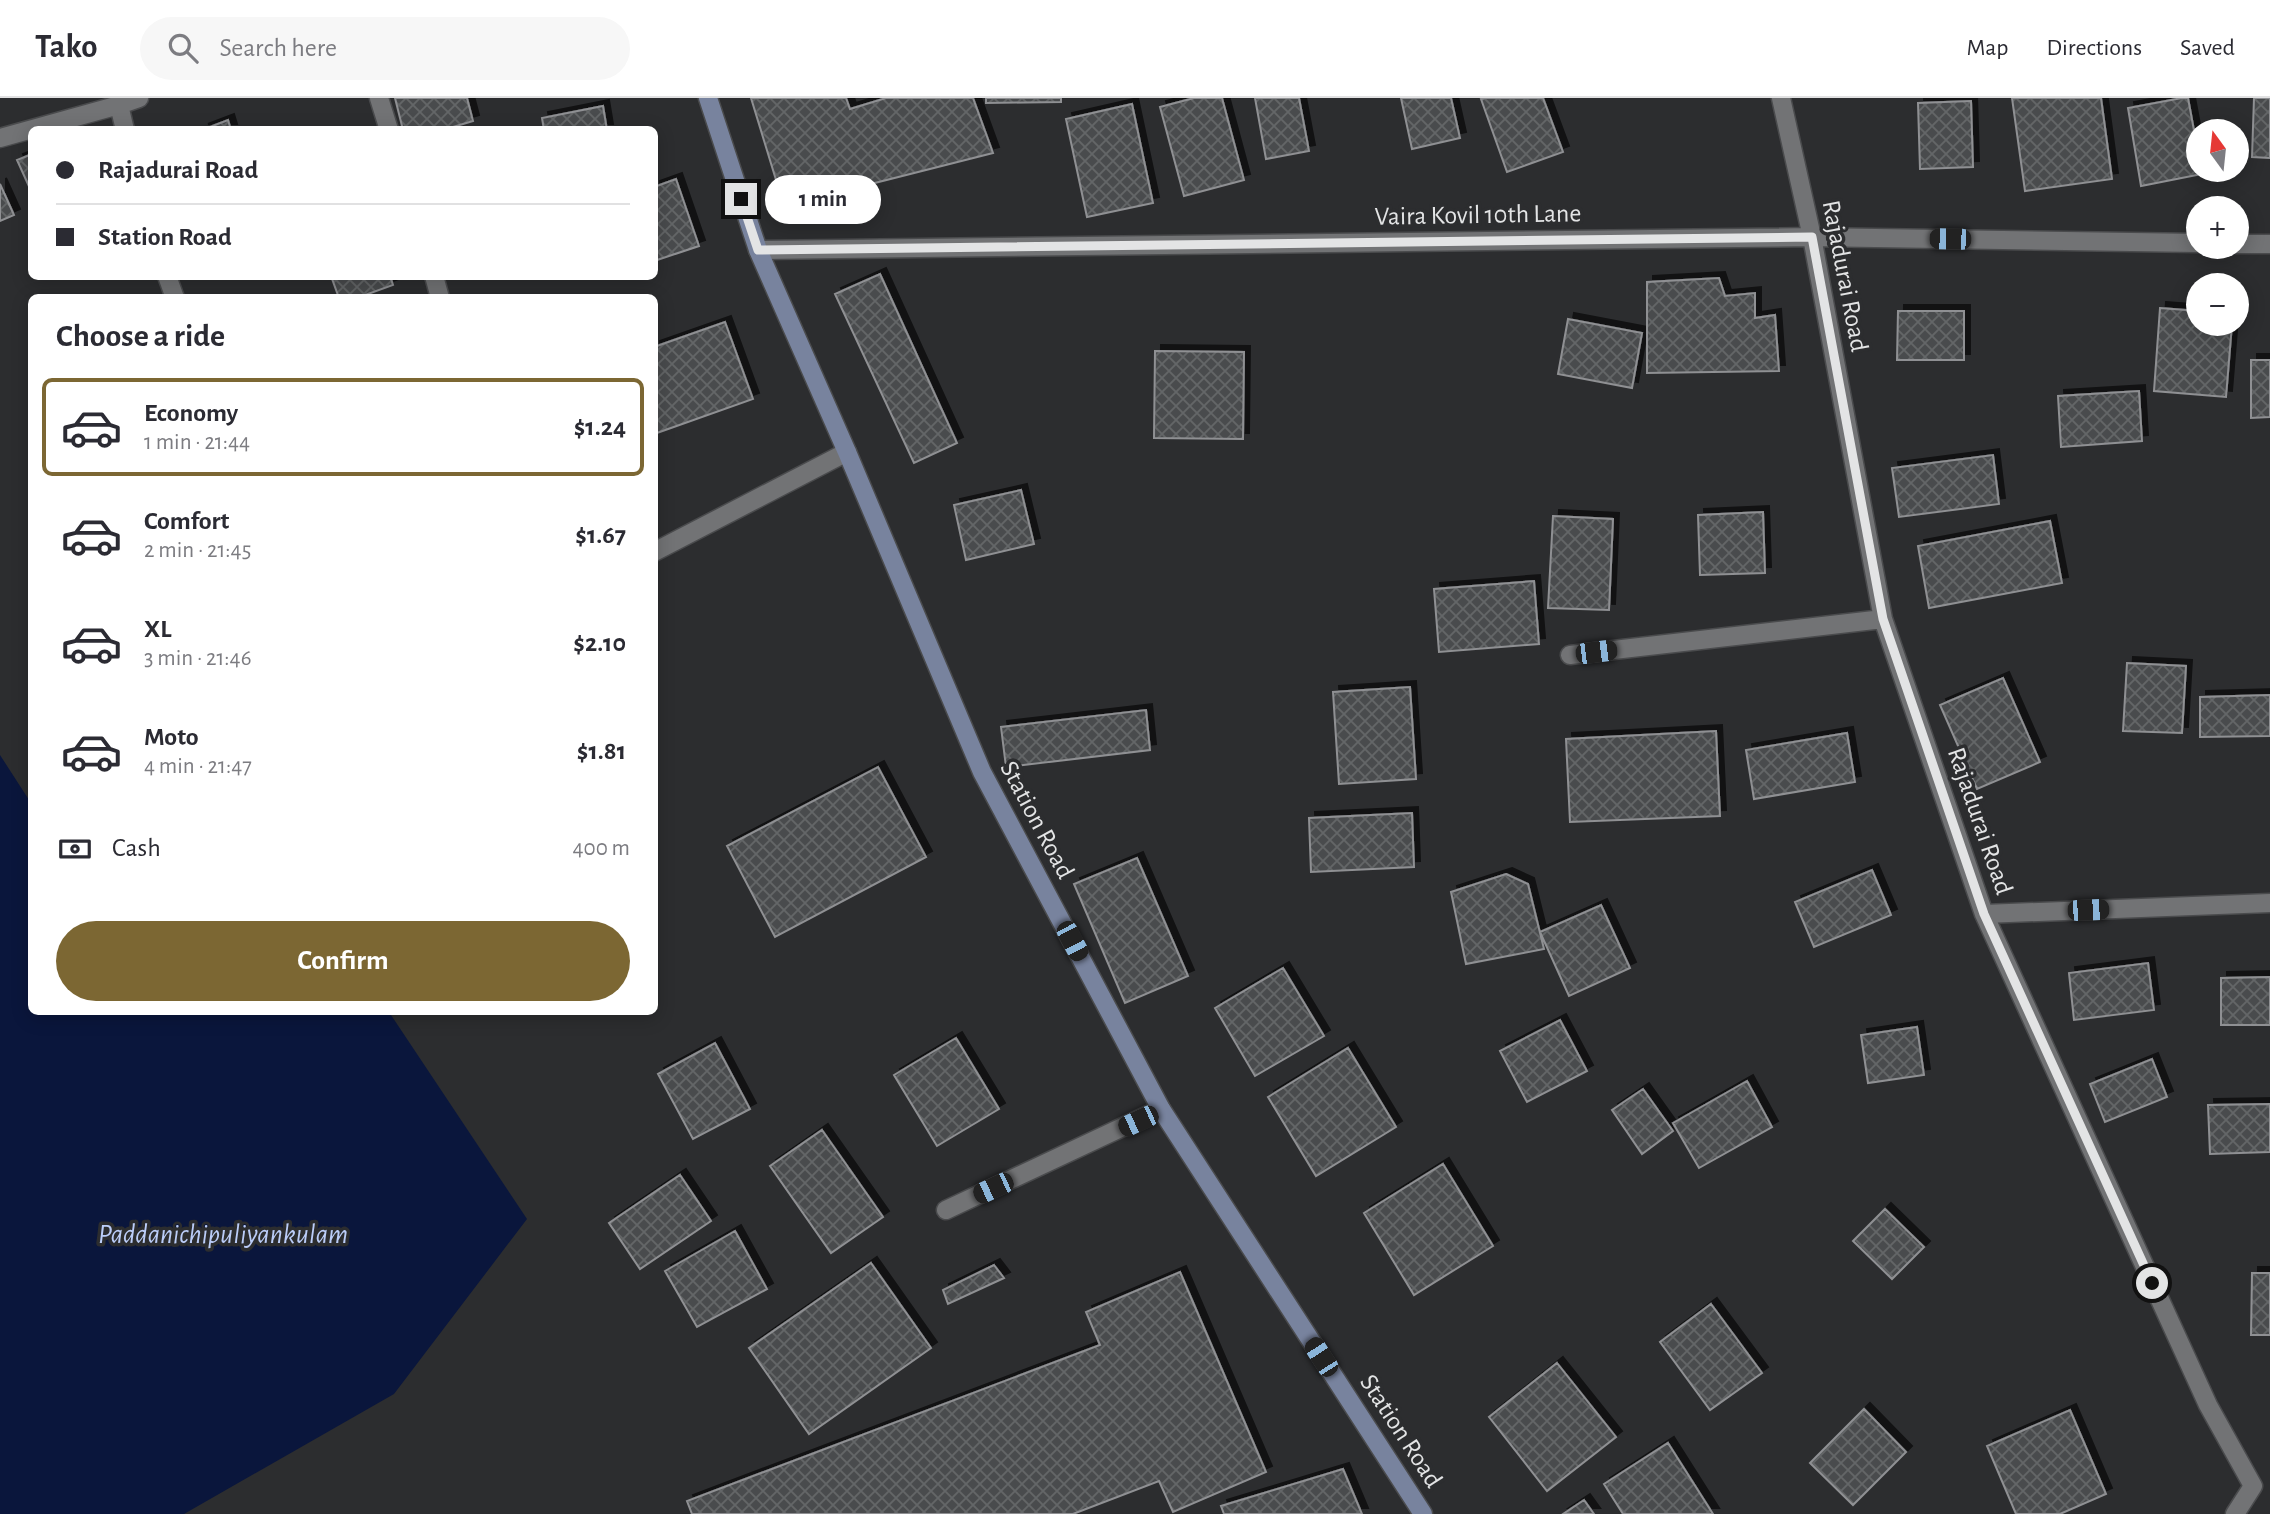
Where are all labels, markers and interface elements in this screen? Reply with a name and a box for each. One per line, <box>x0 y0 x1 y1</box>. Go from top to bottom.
search box <box>140 17 630 80</box>
icon: search <box>164 29 202 67</box>
text: Tako <box>35 31 98 64</box>
text: Search here <box>220 35 337 61</box>
text: Map <box>1966 36 2008 60</box>
text: Directions <box>2046 36 2142 60</box>
text: Saved <box>2180 36 2235 60</box>
north arrow <box>2186 119 2249 182</box>
map controls <box>2186 119 2249 336</box>
text: Rajadurai Road <box>98 157 258 183</box>
callout: 1 min <box>766 174 881 224</box>
route end <box>725 183 757 215</box>
text: 1 min <box>799 188 847 211</box>
button: + <box>2186 196 2249 259</box>
street label: Rajadurai Road <box>1818 198 1872 354</box>
street label: Vaira Kovil 10th Lane <box>1374 200 1582 230</box>
text: Station Road <box>98 224 232 250</box>
car <box>1929 228 1972 250</box>
button: − <box>2186 273 2249 336</box>
text: Choose a ride <box>56 320 225 352</box>
icon: car <box>60 396 123 459</box>
text: Economy <box>144 400 238 426</box>
text: $1.24 <box>574 414 626 440</box>
text: 1 min · 21:44 <box>144 431 250 454</box>
icon: car <box>60 504 123 567</box>
text: Comfort <box>144 508 229 534</box>
text: $1.67 <box>575 522 626 548</box>
text: 2 min · 21:45 <box>144 539 251 562</box>
icon: car <box>60 612 123 675</box>
text: XL <box>144 616 171 642</box>
text: $2.10 <box>573 630 626 656</box>
car <box>1574 639 1619 665</box>
text: 3 min · 21:46 <box>144 647 251 670</box>
icon: car <box>60 720 123 783</box>
text: Moto <box>144 724 199 750</box>
text: $1.81 <box>577 738 626 764</box>
street label: Rajadurai Road <box>1943 744 2017 898</box>
text: 4 min · 21:47 <box>144 755 252 778</box>
street label: Station Road <box>995 757 1079 883</box>
icon: cash <box>56 830 94 868</box>
text: Cash <box>112 835 161 861</box>
text: 400 m <box>572 837 630 860</box>
car <box>2067 899 2110 921</box>
car <box>1053 918 1092 964</box>
button: Confirm <box>56 921 630 1001</box>
car <box>1115 1103 1162 1139</box>
car <box>970 1170 1017 1206</box>
water label: Paddanichipuliyankulam <box>98 1221 348 1249</box>
route start <box>2136 1267 2168 1299</box>
car <box>1301 1334 1342 1380</box>
street label: Station Road <box>1355 1370 1447 1492</box>

